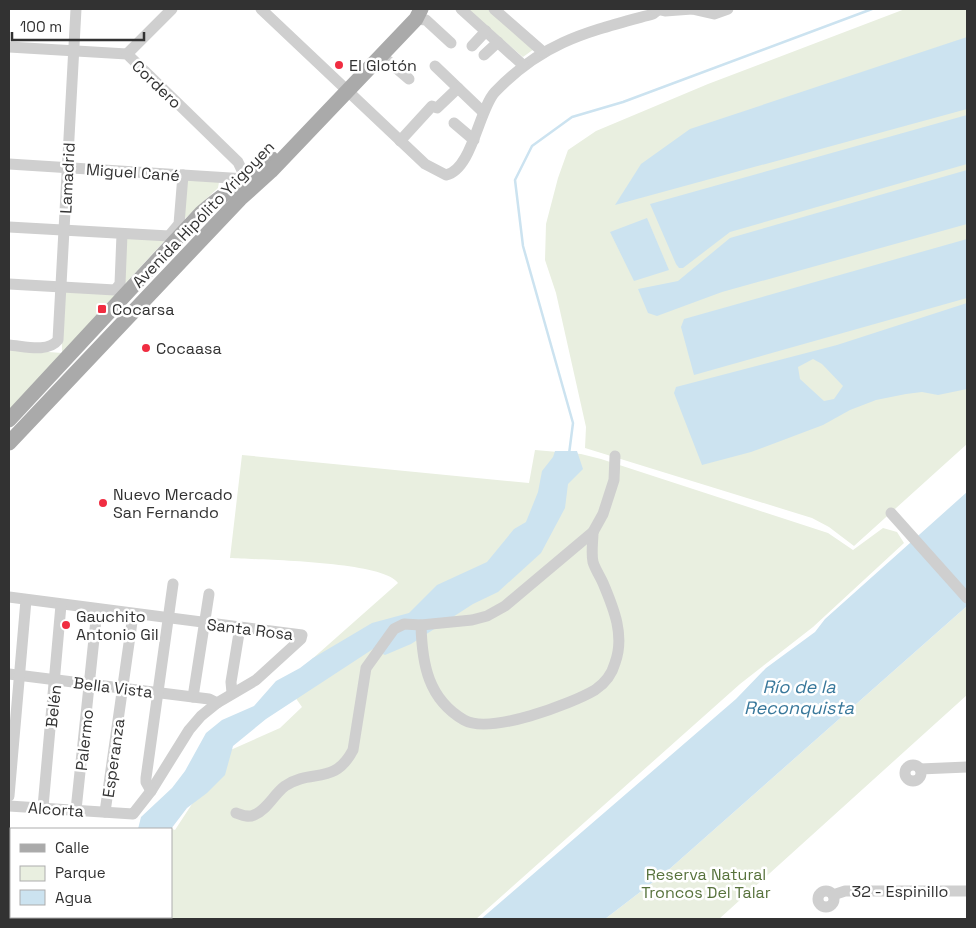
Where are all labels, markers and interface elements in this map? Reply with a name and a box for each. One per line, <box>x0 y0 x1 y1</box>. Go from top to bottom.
scale bar <box>12 10 145 42</box>
text: 100 m <box>20 17 62 36</box>
place label: El Glotón <box>349 55 417 76</box>
street label: Cordero <box>127 56 186 113</box>
marker: El Glotón <box>333 59 345 71</box>
street label: Avenida Hipólito Yrigoyen <box>128 137 279 292</box>
street label: Lamadrid <box>55 142 80 214</box>
street label: Miguel Cané <box>85 159 181 186</box>
place label: Cocarsa <box>112 299 174 320</box>
marker: Cocarsa <box>96 303 108 315</box>
place label: Cocaasa <box>156 338 222 359</box>
marker: Cocaasa <box>140 342 152 354</box>
place label: Nuevo Mercado San Fernando <box>113 484 233 523</box>
marker: Nuevo Mercado San Fernando <box>97 497 109 509</box>
place label: Gauchito Antonio Gil <box>76 606 159 645</box>
street label: Santa Rosa <box>206 614 294 645</box>
marker: Gauchito Antonio Gil <box>60 619 72 631</box>
street label: Bella Vista <box>72 672 154 703</box>
water label: Río de la Reconquista <box>744 675 855 719</box>
street label: Belén <box>41 683 66 729</box>
street label: Palermo <box>71 708 98 772</box>
street label: Esperanza <box>98 717 129 799</box>
street label: Alcorta <box>27 797 85 822</box>
legend <box>10 828 172 918</box>
text: Calle <box>55 838 90 857</box>
text: Parque <box>55 863 106 882</box>
park label: Reserva Natural Troncos Del Talar <box>641 864 771 903</box>
street label: 32 - Espinillo <box>851 881 949 902</box>
text: Agua <box>55 888 92 907</box>

